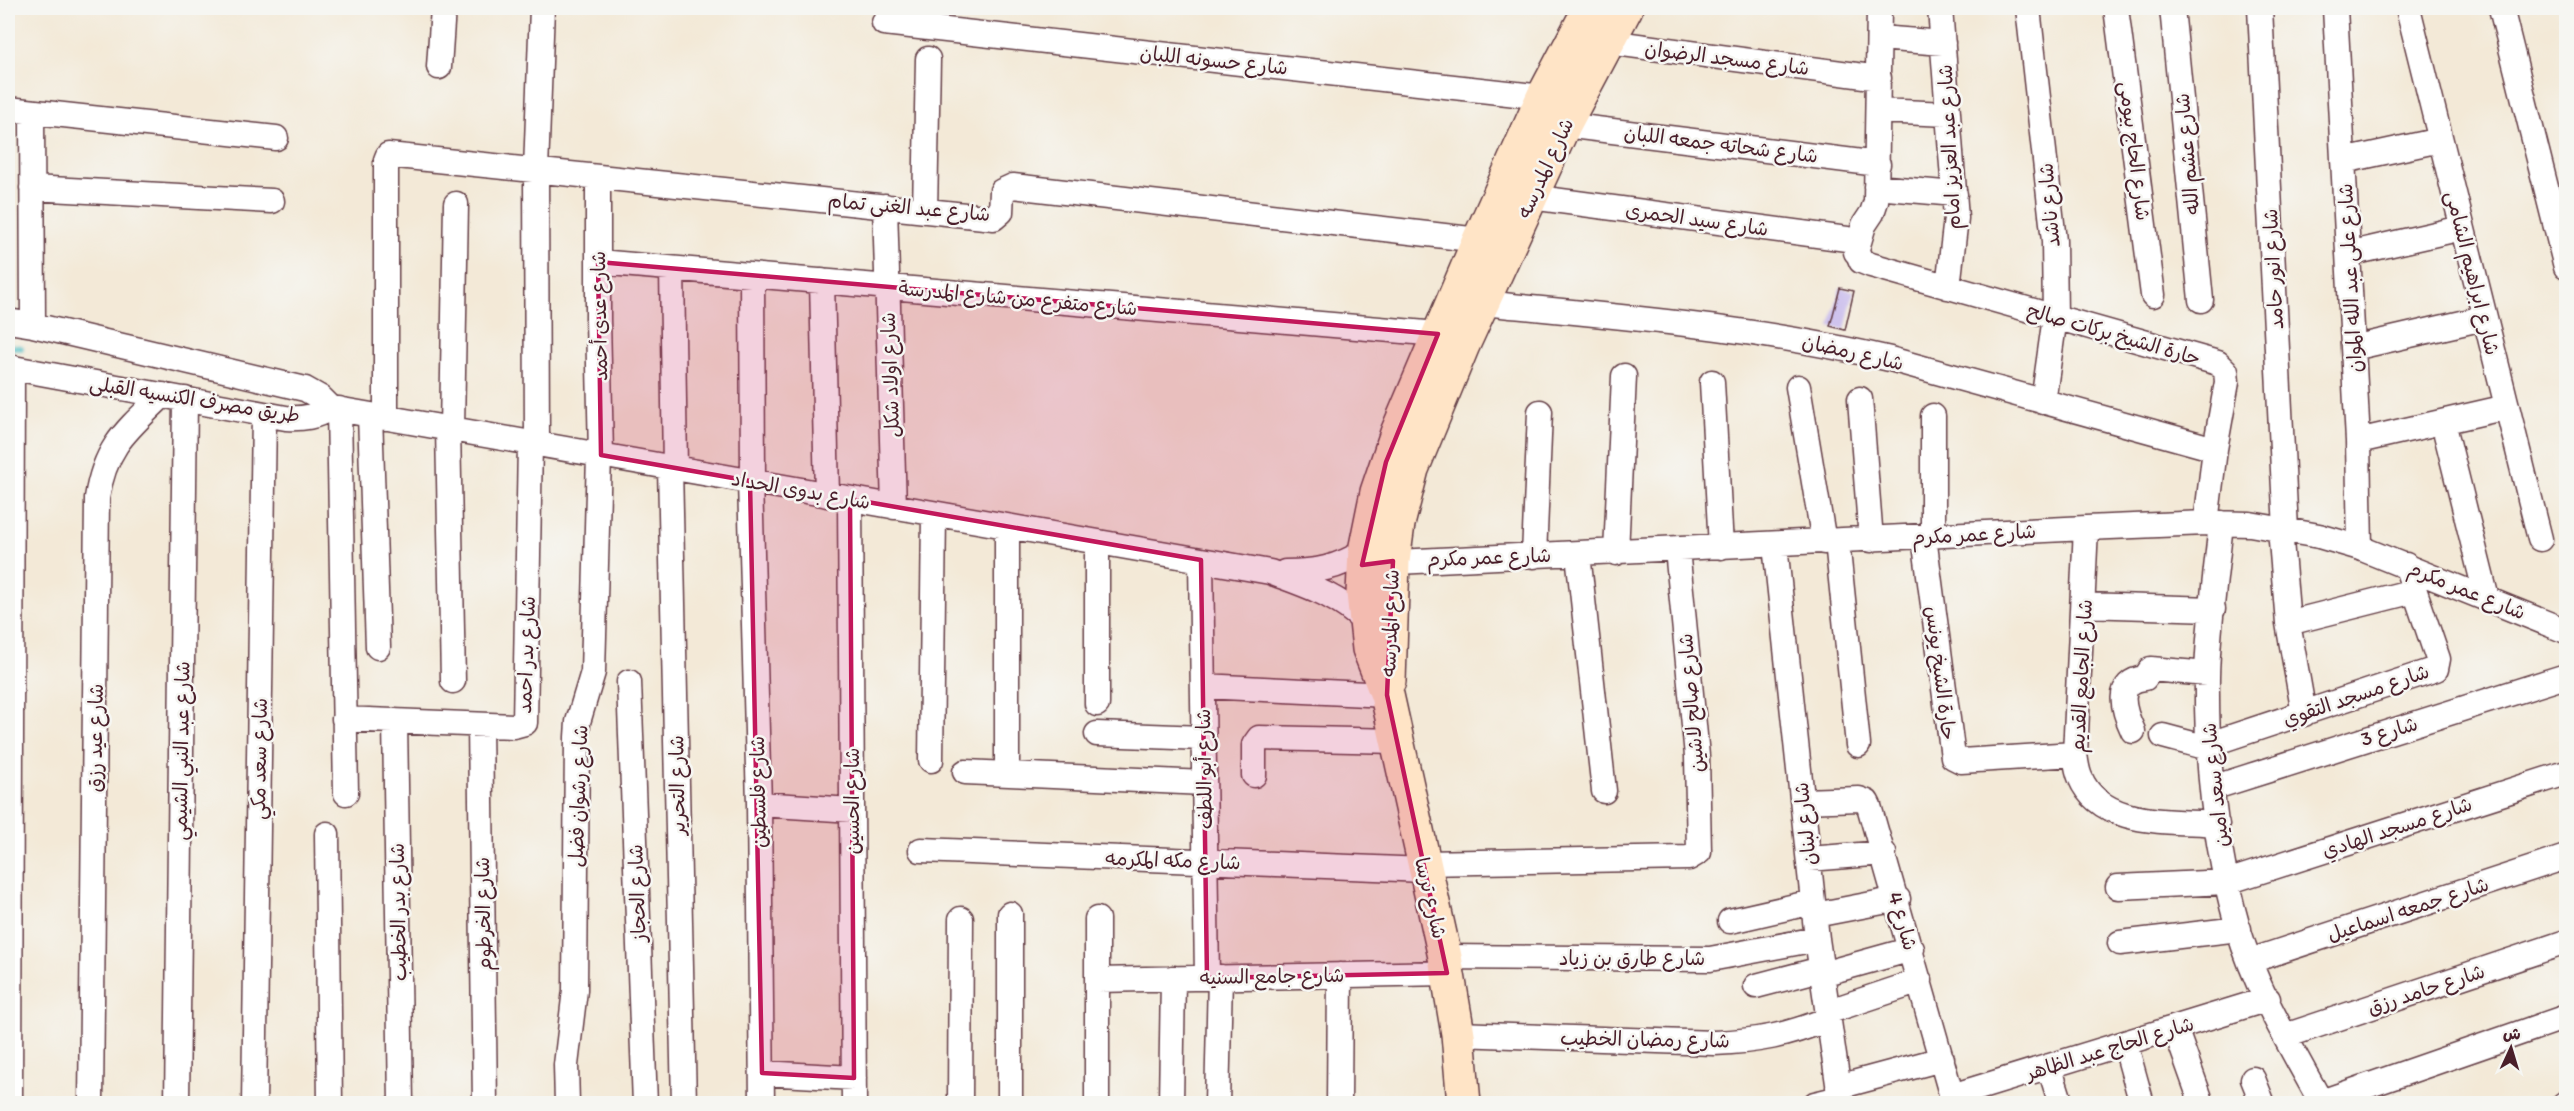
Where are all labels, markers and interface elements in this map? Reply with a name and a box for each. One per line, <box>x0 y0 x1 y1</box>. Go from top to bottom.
street label: شارع مسجد الرضوان <box>1643 36 1811 82</box>
street label: شارع حسونه اللبان <box>1139 40 1289 82</box>
street label: شارع عبد العزيز امام <box>1933 64 1968 230</box>
street label: شارع الحاج بيومى <box>2113 80 2155 222</box>
street label: شارع عشم الله <box>2170 92 2207 216</box>
street label: شارع المدرسه <box>1511 114 1580 223</box>
street label: شارع شحاته جمعه اللبان <box>1622 120 1819 170</box>
street label: شارع ناشد <box>2033 162 2067 248</box>
street label: شارع على عبد الله الموان <box>2333 183 2369 373</box>
street label: شارع عبد الغنى تمام <box>827 188 991 229</box>
street label: شارع ابراهيم الشامى <box>2438 188 2505 358</box>
street label: شارع سيد الحمرى <box>1624 197 1770 243</box>
street label: شارع انور حامد <box>2258 208 2290 330</box>
street label: شارع عدى أحمد <box>586 251 614 381</box>
street label: شارع متفرع من شارع المدرسة <box>897 276 1138 322</box>
street label: حارة الشيخ بركات صالح <box>2024 298 2203 372</box>
street label: شارع اولاد شكل <box>876 312 906 438</box>
street label: شارع رمضان <box>1800 329 1906 377</box>
street label: طريق مصرف الكنسيه القبلى <box>88 371 302 428</box>
street label: شارع بدوى الحداد <box>729 466 872 516</box>
street label: شارع عمر مكرم <box>1911 519 2037 553</box>
street label: شارع عمر مكرم <box>1426 543 1552 575</box>
street label: شارع عمر مكرم <box>2403 556 2529 628</box>
street label: شارع المدرسه <box>1376 569 1406 677</box>
street label: شارع بدر احمد <box>512 596 542 714</box>
street label: شارع الجامع القديم <box>2065 598 2101 754</box>
street label: حارة الشيخ يونس <box>1919 605 1961 742</box>
street label: شارع صالح لاشين <box>1673 632 1711 774</box>
street label: شارع مسجد التقوي <box>2280 659 2433 734</box>
street label: شارع عبد النبي الشيمي <box>167 661 201 841</box>
street label: شارع عيد رزق <box>82 683 110 793</box>
street label: شارع سعد مكي <box>246 698 278 820</box>
street label: شارع أبو اللطف <box>1191 708 1219 830</box>
street label: شارع 3 <box>2357 711 2421 753</box>
street label: شارع سعد امين <box>2197 721 2235 848</box>
street label: شارع رشوان فضل <box>564 724 594 868</box>
street label: شارع التحرير <box>664 735 692 837</box>
street label: شارع فلسطين <box>745 736 773 848</box>
street label: شارع الحسين <box>840 747 866 855</box>
street label: شارع لبنان <box>1789 781 1823 867</box>
street label: شارع مسجد الهادي <box>2319 791 2476 865</box>
street label: شارع بدر الخطيب <box>385 843 413 981</box>
street label: شارع الحجاز <box>623 844 653 944</box>
street label: شارع مكه المكرمه <box>1105 846 1241 876</box>
street label: شارع ترسا <box>1408 855 1452 942</box>
street label: شارع الخرطوم <box>470 857 500 971</box>
street label: شارع جمعه اسماعيل <box>2324 872 2492 948</box>
street label: شارع 4 <box>1881 889 1923 954</box>
street label: شارع طارق بن زياد <box>1559 946 1705 972</box>
street label: شارع حامد رزق <box>2364 959 2488 1021</box>
street label: شارع جامع السنيه <box>1200 963 1345 992</box>
street label: شارع الحاج عبد الظاهر <box>2021 1011 2197 1087</box>
north arrow <box>2481 1018 2541 1078</box>
text: ش <box>2503 1023 2521 1044</box>
street label: شارع رمضان الخطيب <box>1560 1026 1730 1054</box>

